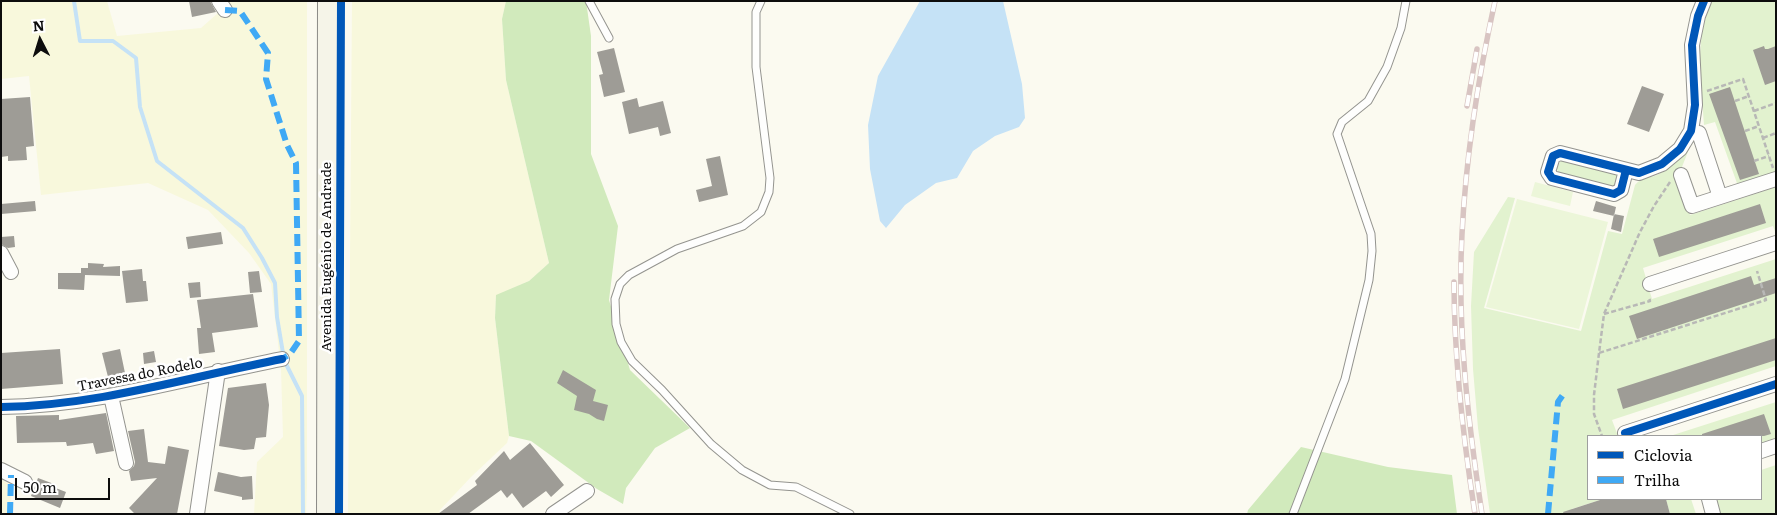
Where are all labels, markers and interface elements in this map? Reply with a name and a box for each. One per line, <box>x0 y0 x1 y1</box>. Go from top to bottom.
north arrow <box>15 15 65 65</box>
text: N <box>32 15 45 36</box>
street label: Avenida Eugénio de Andrade <box>319 162 335 352</box>
street label: Travessa do Rodelo <box>76 355 204 395</box>
legend <box>1587 435 1762 500</box>
text: Ciclovia <box>1634 443 1692 466</box>
scale bar <box>18 468 112 500</box>
text: Trilha <box>1634 468 1680 491</box>
text: 50 m <box>23 475 57 498</box>

